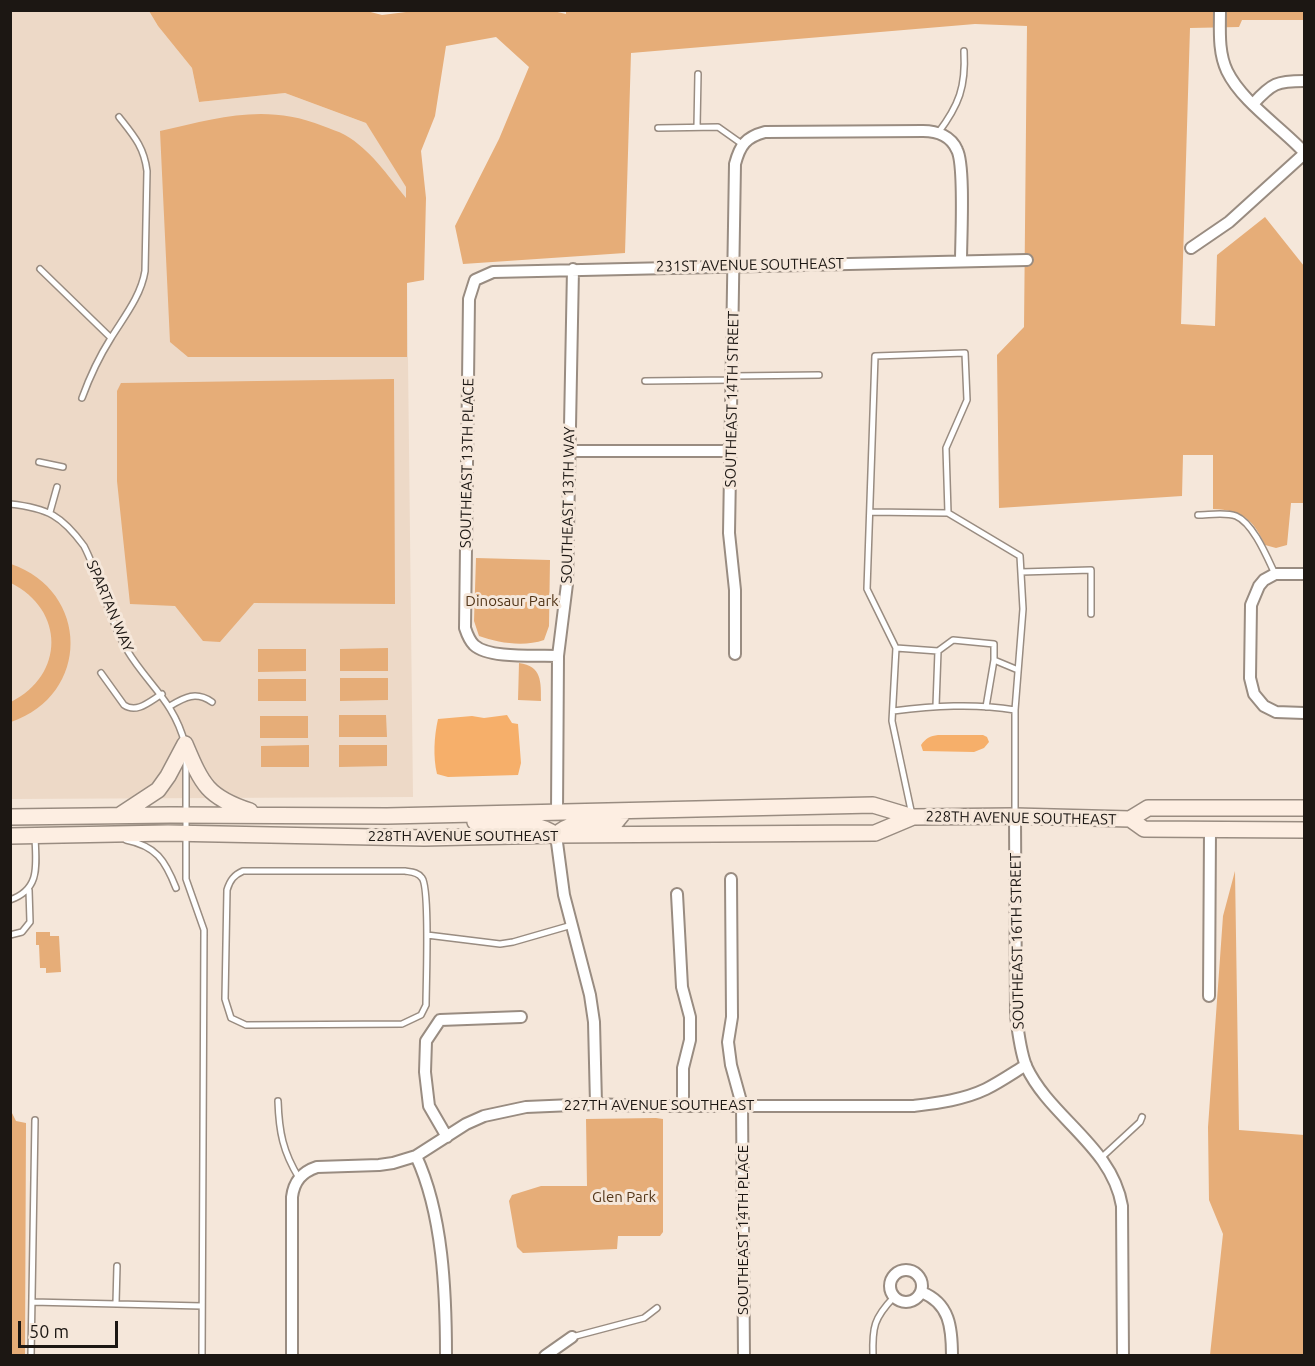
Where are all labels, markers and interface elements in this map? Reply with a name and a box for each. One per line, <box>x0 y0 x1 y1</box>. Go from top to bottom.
street label: 231ST AVENUE SOUTHEAST <box>656 254 844 276</box>
street label: SOUTHEAST 14TH STREET <box>721 311 743 487</box>
street label: SOUTHEAST 13TH PLACE <box>457 378 477 548</box>
street label: SOUTHEAST 13TH WAY <box>558 426 578 584</box>
street label: SPARTAN WAY <box>83 557 137 655</box>
park label: Dinosaur Park <box>465 592 559 610</box>
street label: 228TH AVENUE SOUTHEAST <box>926 807 1116 829</box>
street label: 228TH AVENUE SOUTHEAST <box>368 827 558 845</box>
street label: SOUTHEAST 16TH STREET <box>1006 853 1028 1029</box>
street label: 227TH AVENUE SOUTHEAST <box>564 1096 754 1114</box>
street label: SOUTHEAST 14TH PLACE <box>734 1145 752 1315</box>
park label: Glen Park <box>592 1188 656 1206</box>
scale bar <box>21 1309 122 1347</box>
text: 50 m <box>29 1321 69 1341</box>

